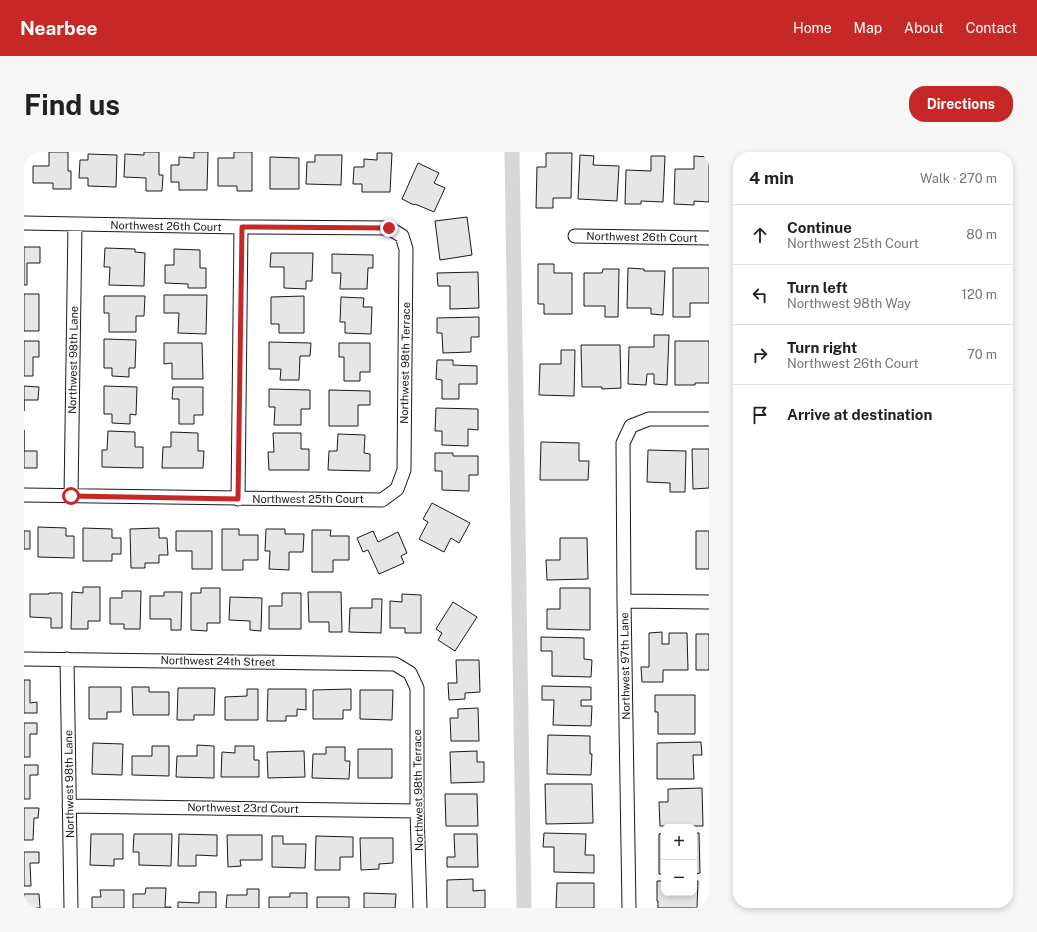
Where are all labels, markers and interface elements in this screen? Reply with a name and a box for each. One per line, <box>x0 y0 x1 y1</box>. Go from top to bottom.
text: Nearbee <box>20 17 98 39</box>
text: Home <box>793 20 832 36</box>
text: Map <box>854 20 882 36</box>
text: About <box>904 20 944 36</box>
text: Contact <box>966 20 1017 36</box>
button: Directions <box>909 86 1013 122</box>
text: Find us <box>24 88 120 121</box>
text: 4 min <box>749 168 794 188</box>
text: Walk · 270 m <box>920 171 997 186</box>
street label: Northwest 26th Court <box>110 219 222 233</box>
route end <box>380 219 398 237</box>
text: Continue <box>787 219 852 236</box>
icon: ahead <box>749 224 771 246</box>
text: 80 m <box>966 227 997 242</box>
street label: Northwest 26th Court <box>586 230 698 244</box>
text: Northwest 25th Court <box>787 236 919 251</box>
text: Turn left <box>787 279 848 296</box>
icon: left <box>749 284 771 306</box>
text: 120 m <box>962 287 997 302</box>
text: Northwest 98th Way <box>787 296 911 311</box>
street label: Northwest 98th Terrace <box>398 302 412 424</box>
street label: Northwest 98th Lane <box>66 306 80 414</box>
text: Turn right <box>787 339 857 356</box>
icon: right <box>749 344 771 366</box>
text: 70 m <box>967 347 997 362</box>
text: Northwest 26th Court <box>787 356 919 371</box>
icon: arrive <box>749 404 771 426</box>
text: Arrive at destination <box>787 406 932 423</box>
route start <box>62 487 80 505</box>
street label: Northwest 25th Court <box>252 493 364 505</box>
street label: Northwest 97th Lane <box>618 612 632 720</box>
street label: Northwest 24th Street <box>160 654 276 668</box>
street label: Northwest 98th Terrace <box>411 729 425 851</box>
street label: Northwest 98th Lane <box>62 730 76 838</box>
street label: Northwest 23rd Court <box>187 801 299 815</box>
map controls <box>661 824 697 896</box>
button: + <box>661 824 697 860</box>
button: − <box>661 860 697 896</box>

